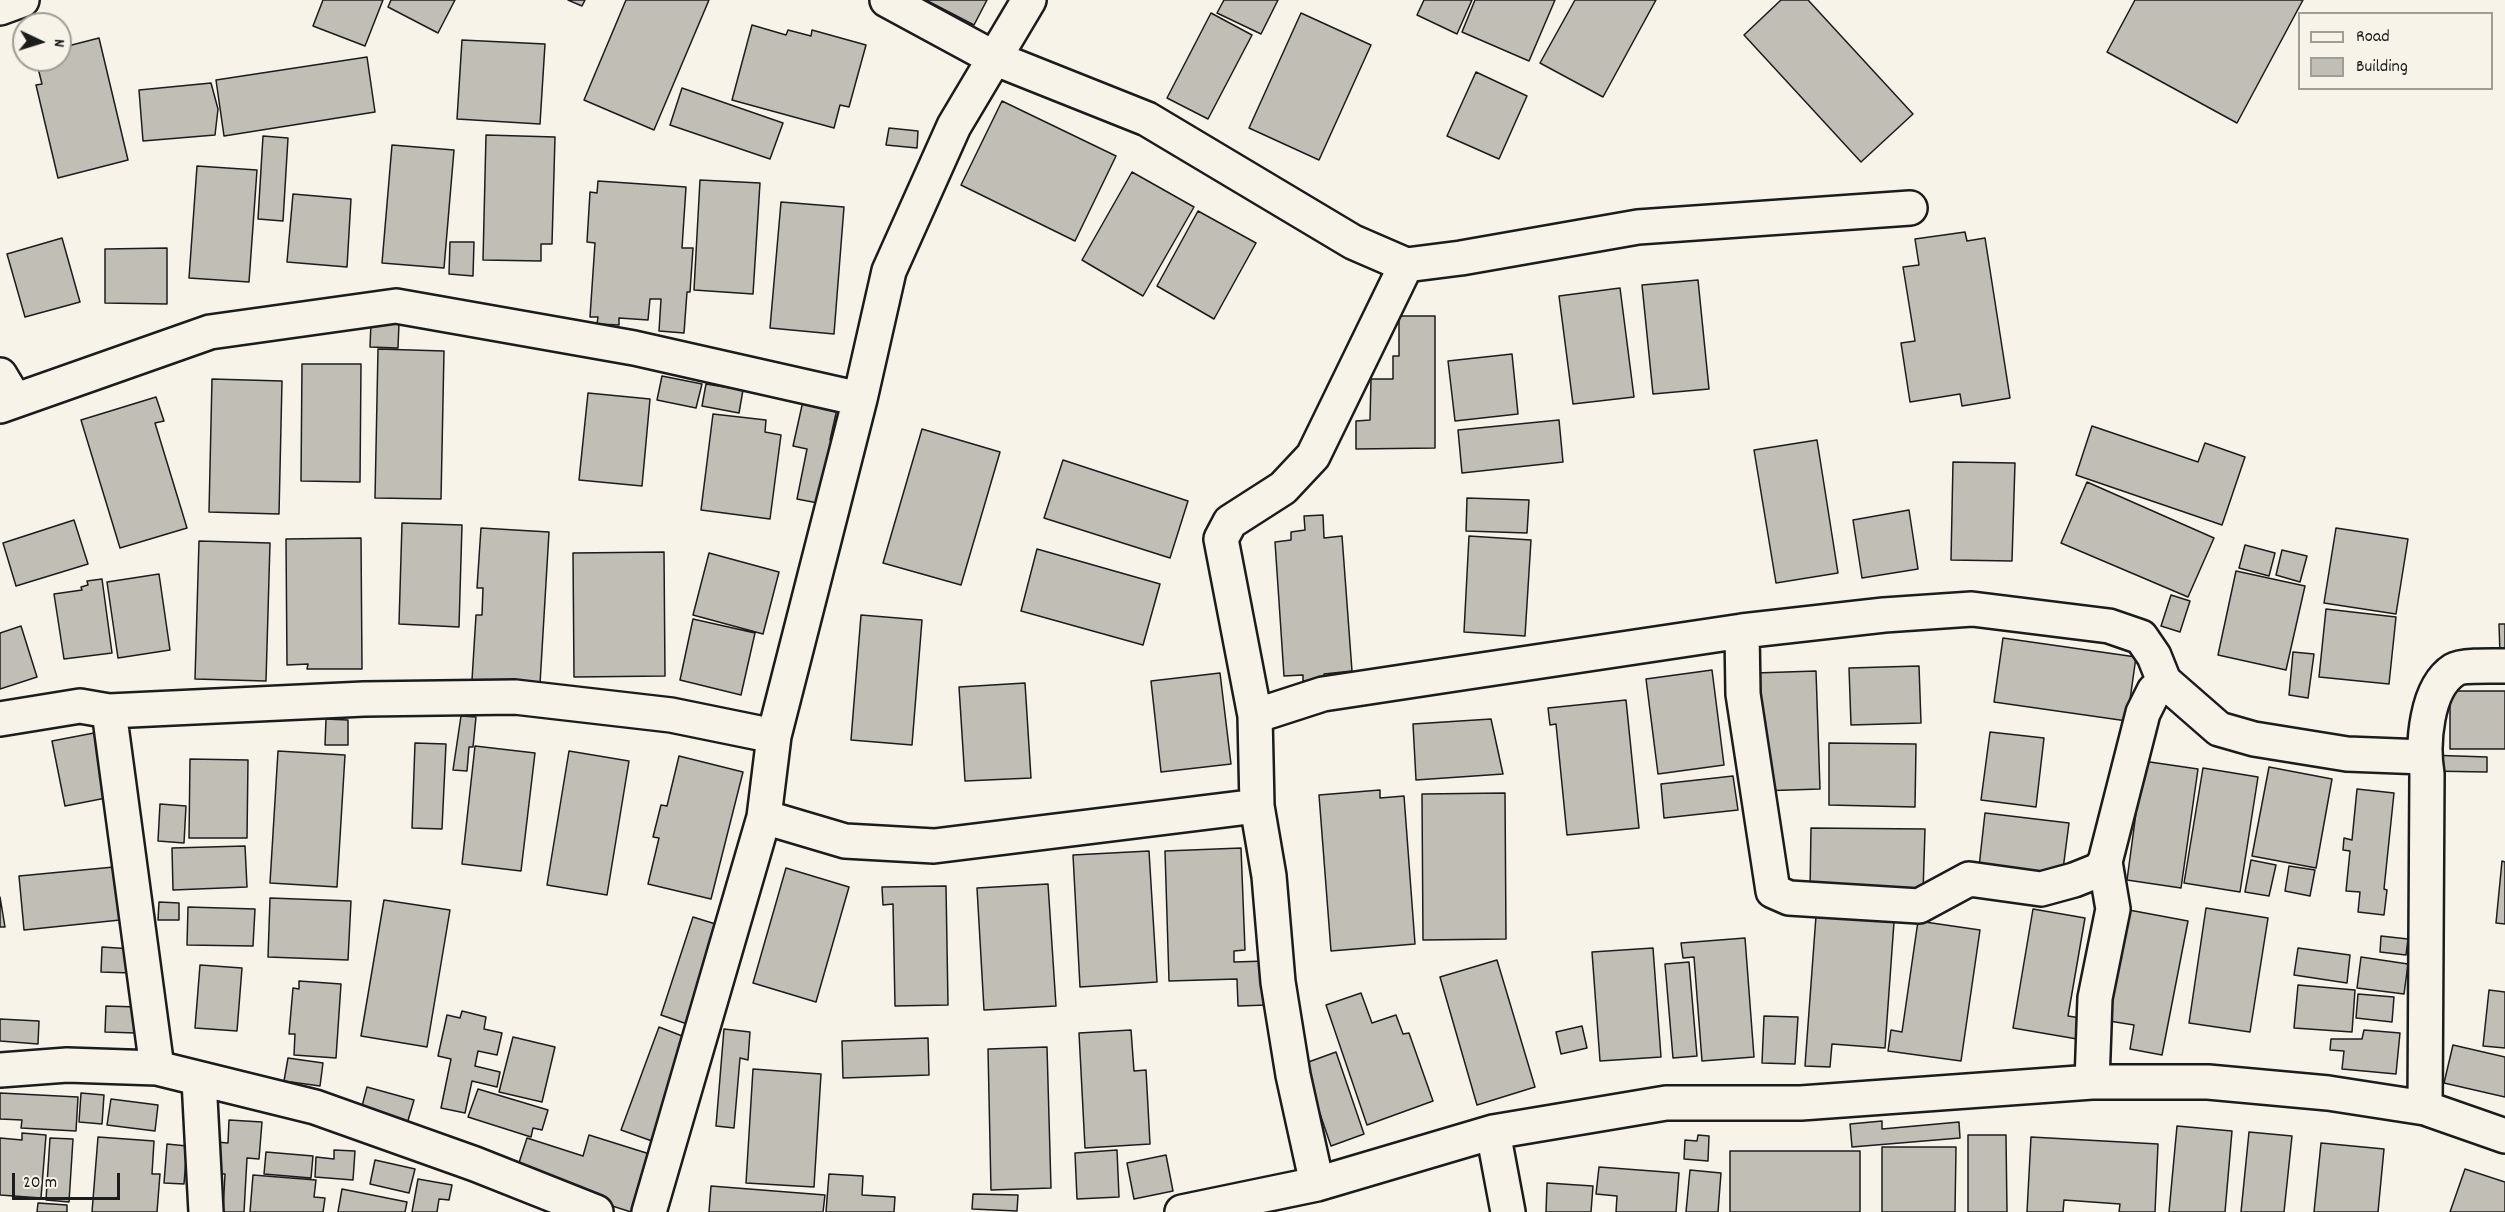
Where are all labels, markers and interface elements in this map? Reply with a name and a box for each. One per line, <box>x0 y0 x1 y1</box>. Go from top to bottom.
north arrow <box>12 12 72 72</box>
legend <box>2298 12 2493 90</box>
text: Road <box>2356 25 2390 50</box>
text: N <box>47 38 70 48</box>
text: Building <box>2356 55 2408 80</box>
scale bar <box>15 1161 123 1199</box>
text: 20 m <box>23 1171 57 1196</box>

